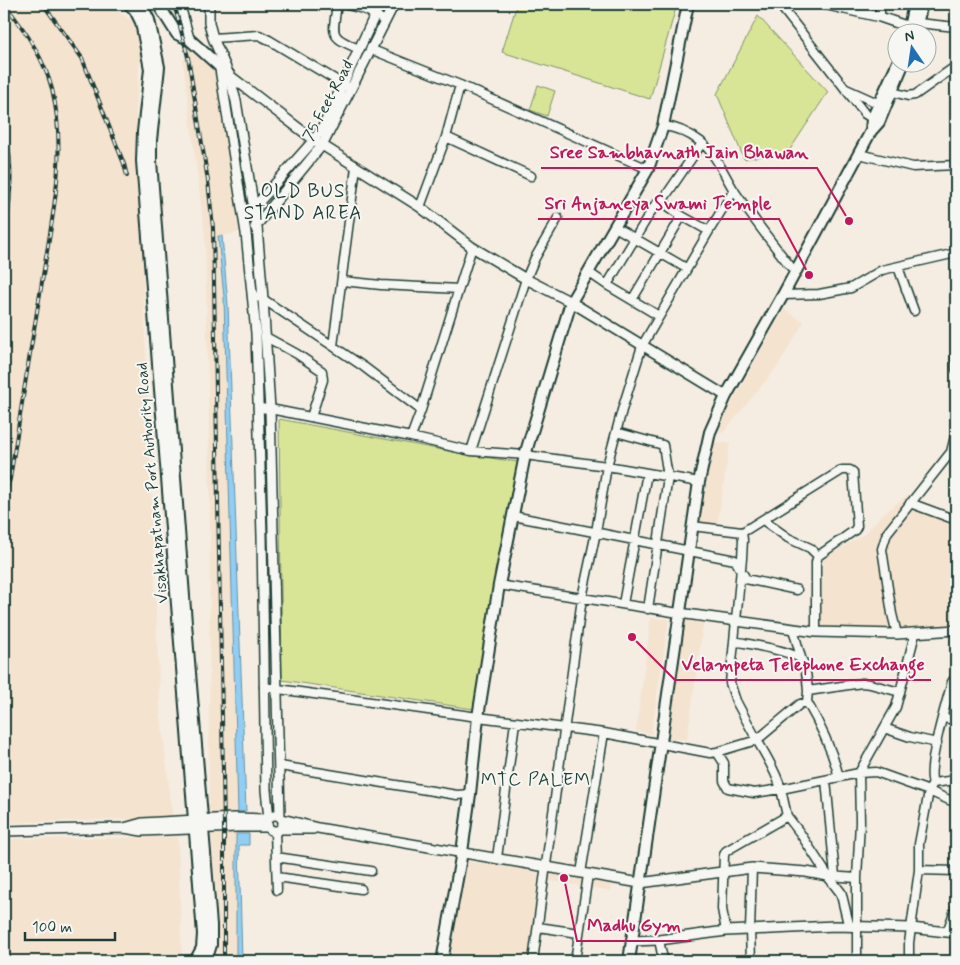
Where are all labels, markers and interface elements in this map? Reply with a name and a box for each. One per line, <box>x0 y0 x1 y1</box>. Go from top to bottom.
north arrow <box>888 22 938 72</box>
text: N <box>903 26 916 46</box>
street label: 75 Feet Road <box>298 56 358 145</box>
callout: Sree Sambhavnath Jain Bhawan <box>541 135 817 168</box>
text: Sree Sambhavnath Jain Bhawan <box>550 141 809 165</box>
district label: OLD BUS STAND AREA <box>244 179 362 226</box>
callout: Sri Anjaneya Swami Temple <box>538 186 779 219</box>
text: Sri Anjaneya Swami Temple <box>545 192 772 216</box>
street label: Visakhapatnam Port Authority Road <box>131 362 173 604</box>
callout: Velampeta Telephone Exchange <box>675 647 931 680</box>
text: Velampeta Telephone Exchange <box>681 653 925 679</box>
district label: MTC PALEM <box>481 768 591 792</box>
callout: Madhu Gym <box>577 908 691 941</box>
scale bar <box>25 910 115 942</box>
text: Madhu Gym <box>587 914 681 938</box>
text: 100 m <box>32 918 72 938</box>

